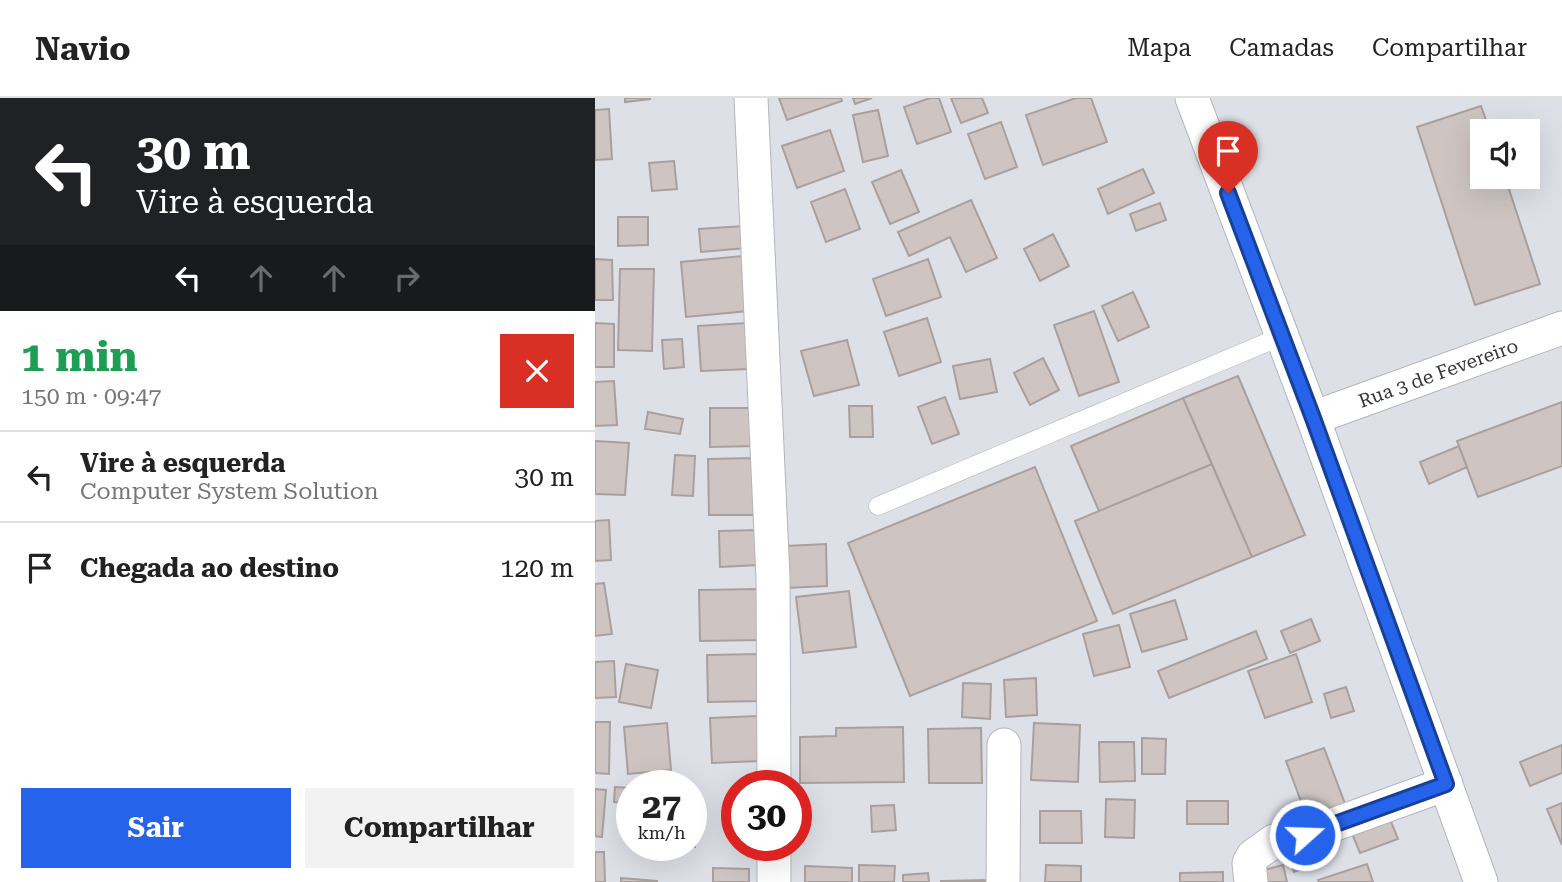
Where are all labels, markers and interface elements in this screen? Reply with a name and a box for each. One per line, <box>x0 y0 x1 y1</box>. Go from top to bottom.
text: Navio <box>35 29 130 68</box>
text: Mapa <box>1127 34 1191 62</box>
text: Camadas <box>1229 34 1334 62</box>
text: Compartilhar <box>1372 34 1527 62</box>
map controls <box>1470 119 1540 189</box>
button: sound <box>1470 119 1540 189</box>
pin <box>1198 121 1258 193</box>
text: 30 m <box>136 124 251 181</box>
icon: left <box>21 126 112 217</box>
icon: arrive <box>1209 132 1247 170</box>
text: Vire à esquerda <box>136 183 374 221</box>
icon: left <box>169 259 207 297</box>
icon: ahead <box>242 259 280 297</box>
icon: ahead <box>315 259 353 297</box>
icon: right <box>388 259 426 297</box>
text: 1 min <box>21 332 138 381</box>
street label: Rua 3 de Fevereiro <box>1355 333 1521 412</box>
button: close <box>500 334 574 408</box>
text: 150 m · 09:47 <box>21 383 161 410</box>
text: Vire à esquerda <box>80 448 285 478</box>
icon: left <box>21 458 59 496</box>
text: 30 m <box>515 462 574 492</box>
text: Computer System Solution <box>80 478 379 505</box>
icon: arrive <box>21 549 59 587</box>
text: Chegada ao destino <box>80 553 339 583</box>
text: 120 m <box>500 553 574 583</box>
speed limit sign: 30 <box>721 770 812 861</box>
text: 27 <box>642 786 681 827</box>
button: Sair <box>21 788 291 868</box>
button: Compartilhar <box>305 788 574 868</box>
position arrow <box>1268 798 1342 872</box>
text: km/h <box>637 822 686 843</box>

